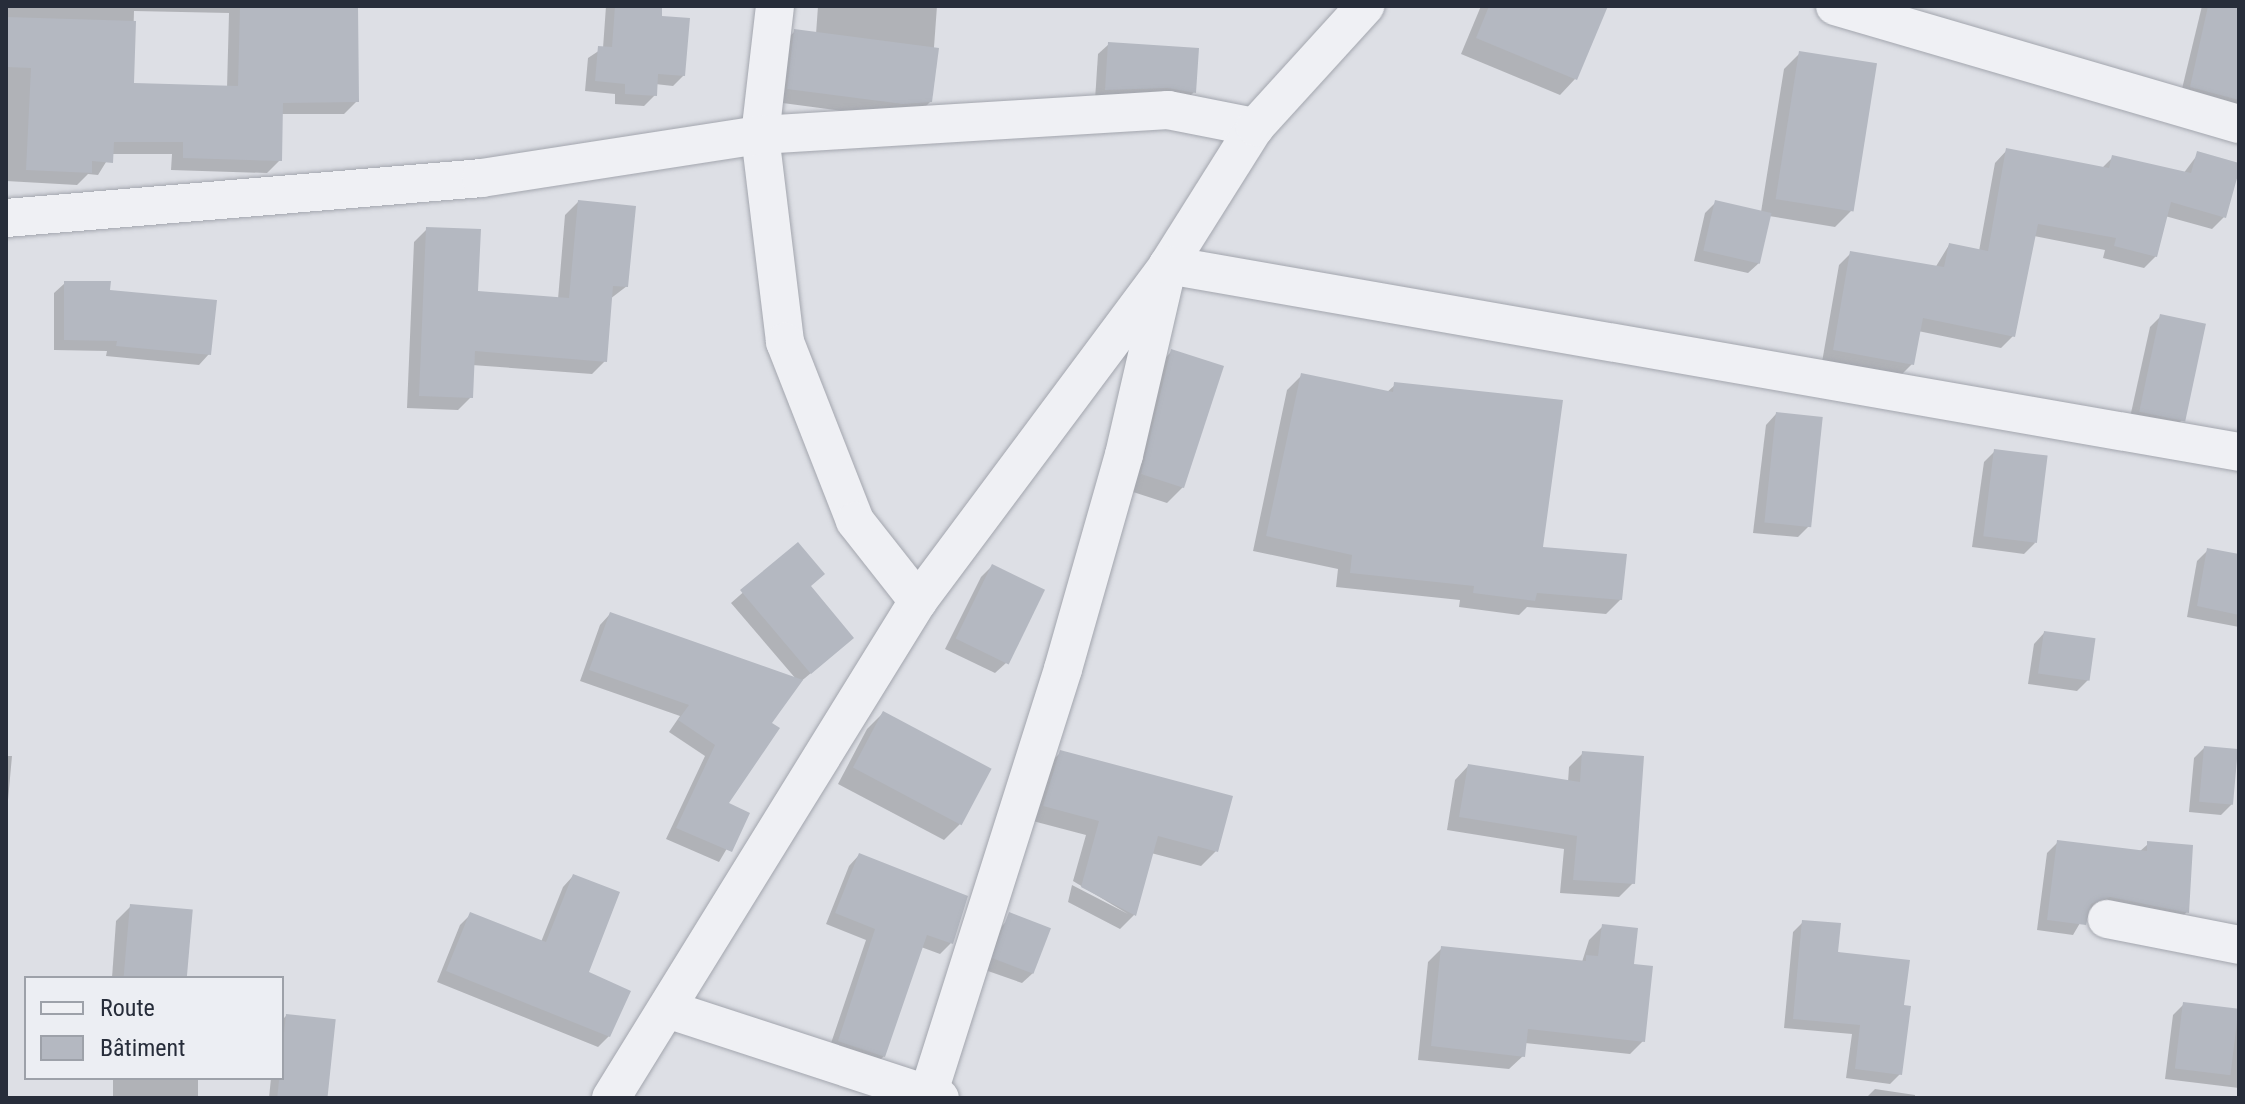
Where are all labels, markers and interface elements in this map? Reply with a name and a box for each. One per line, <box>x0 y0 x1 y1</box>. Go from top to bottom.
legend <box>24 976 284 1080</box>
text: Route <box>100 994 155 1022</box>
text: Bâtiment <box>100 1034 185 1062</box>

